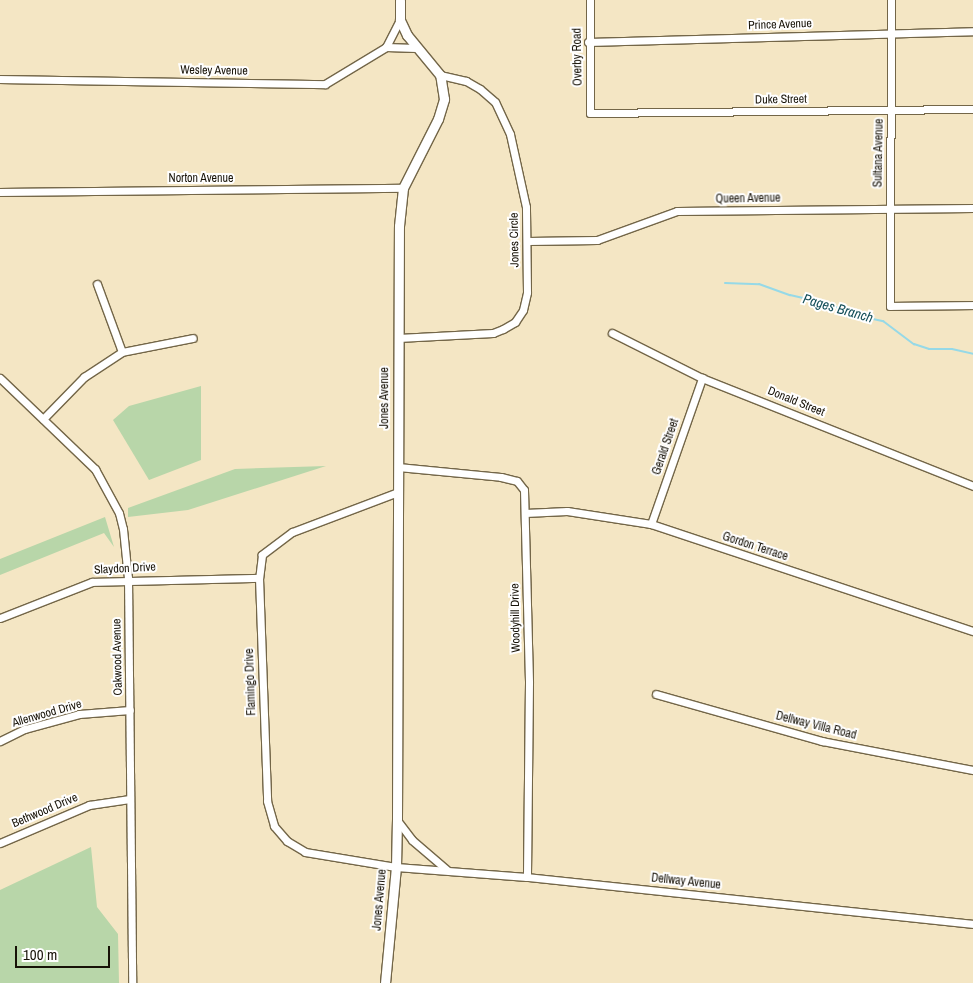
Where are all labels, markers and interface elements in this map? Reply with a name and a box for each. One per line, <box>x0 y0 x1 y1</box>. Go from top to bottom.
street label: Prince Avenue <box>748 17 812 33</box>
street label: Overby Road <box>570 28 586 86</box>
street label: Wesley Avenue <box>180 63 248 79</box>
street label: Duke Street <box>755 92 807 108</box>
street label: Sultana Avenue <box>871 118 887 188</box>
street label: Norton Avenue <box>168 172 234 186</box>
street label: Queen Avenue <box>715 191 781 207</box>
street label: Jones Circle <box>507 213 523 267</box>
water label: Pages Branch <box>801 290 875 326</box>
street label: Jones Avenue <box>378 367 392 429</box>
street label: Donald Street <box>765 384 827 420</box>
street label: Gerald Street <box>650 417 682 477</box>
street label: Gordon Terrace <box>720 530 790 564</box>
street label: Slaydon Drive <box>94 560 156 578</box>
street label: Woodyhill Drive <box>508 583 524 653</box>
street label: Oakwood Avenue <box>110 618 126 696</box>
street label: Flamingo Drive <box>243 648 259 716</box>
street label: Allenwood Drive <box>11 697 83 731</box>
street label: Dellway Villa Road <box>774 709 858 743</box>
street label: Bethwood Drive <box>10 791 80 831</box>
street label: Jones Avenue <box>370 868 390 932</box>
street label: Dellway Avenue <box>650 871 722 893</box>
scale bar <box>18 936 112 968</box>
text: 100 m <box>23 944 57 965</box>

